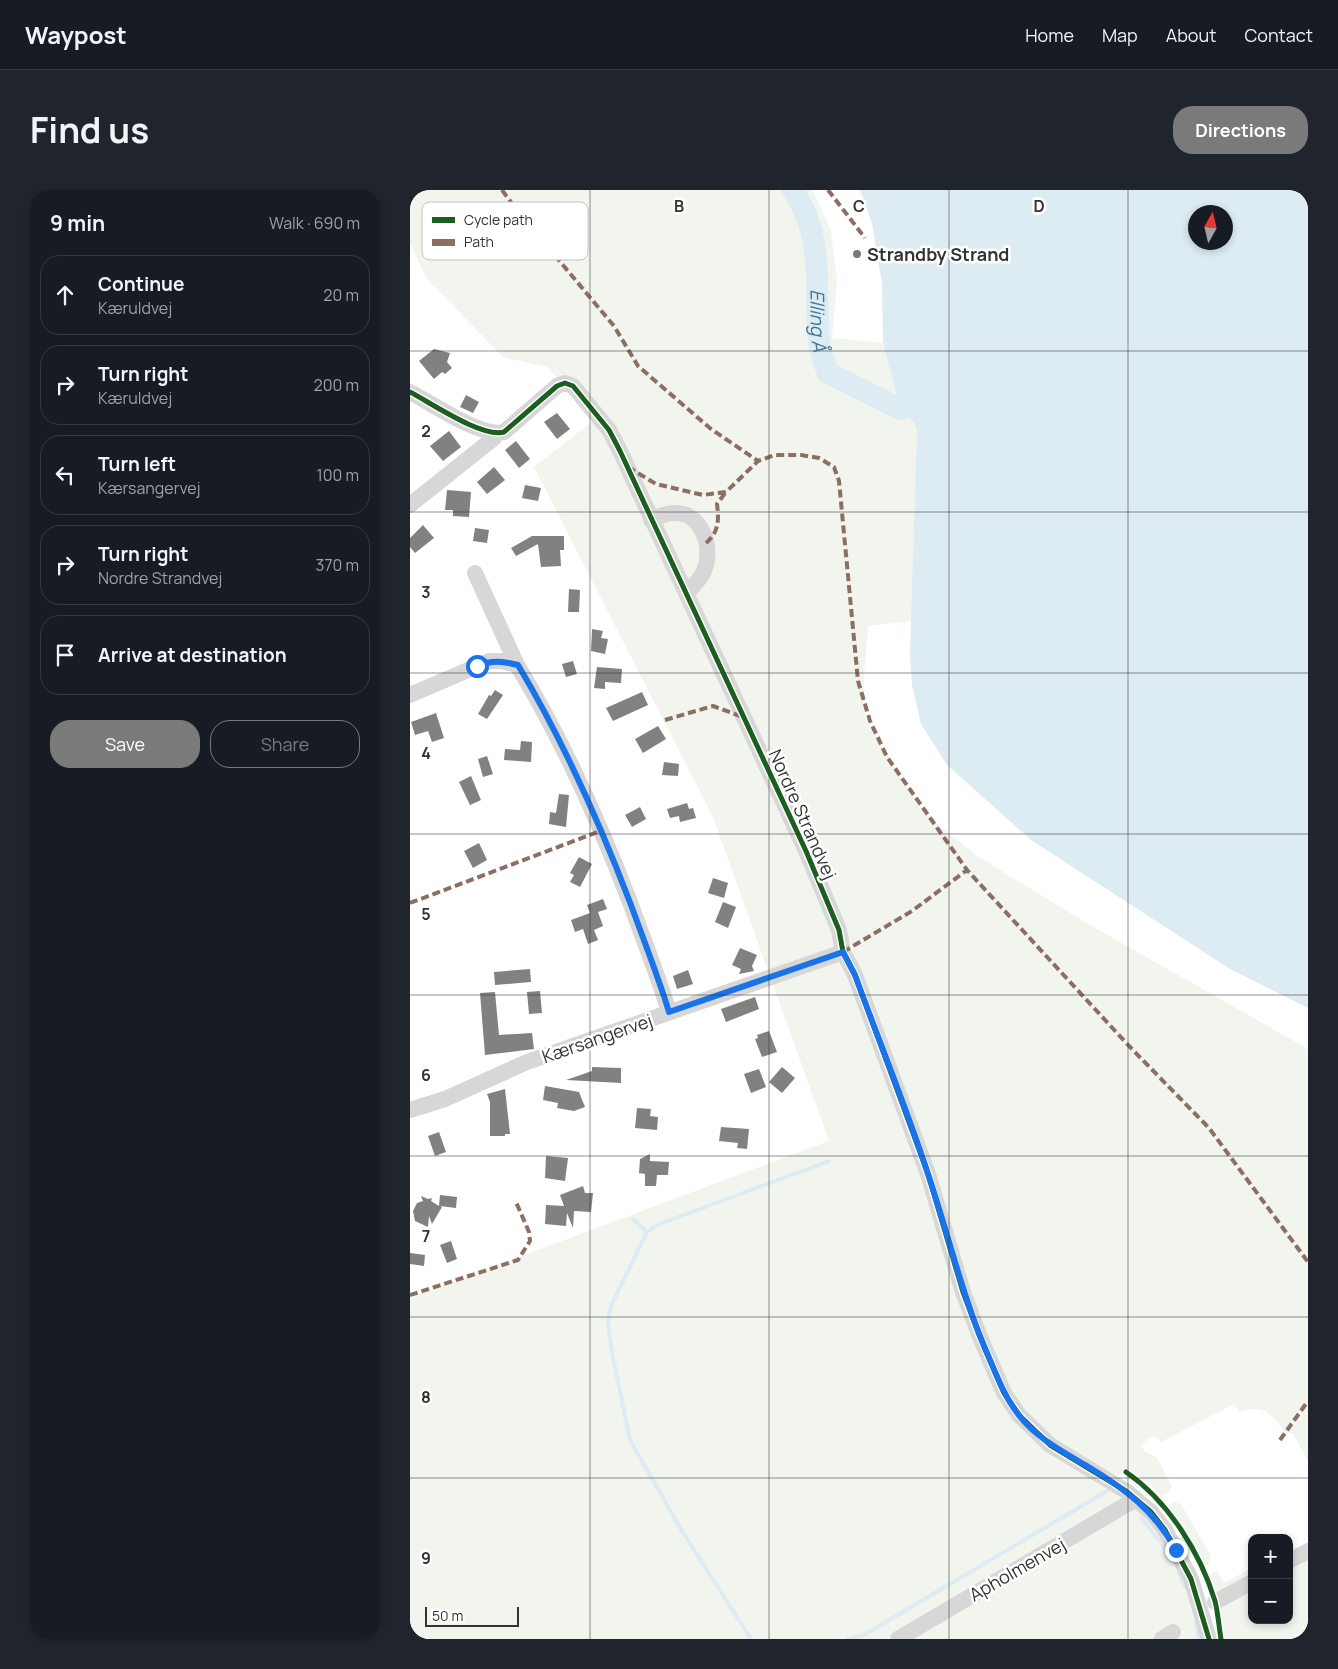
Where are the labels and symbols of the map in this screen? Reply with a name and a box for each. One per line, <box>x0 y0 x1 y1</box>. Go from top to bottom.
text: B <box>674 195 684 217</box>
text: C <box>853 195 865 217</box>
text: D <box>1033 195 1045 217</box>
legend <box>422 202 588 260</box>
north arrow <box>1188 205 1233 250</box>
text: Cycle path <box>464 210 533 229</box>
text: Path <box>464 232 494 251</box>
place label: Strandby Strand <box>867 242 1009 266</box>
marker: Strandby Strand <box>851 248 863 260</box>
water label: Elling Å <box>804 289 833 355</box>
text: 2 <box>421 420 431 442</box>
text: 3 <box>421 581 431 603</box>
route start <box>466 655 489 678</box>
text: 4 <box>421 742 431 764</box>
street label: Nordre Strandvej <box>764 745 842 883</box>
text: 5 <box>421 903 431 925</box>
street label: Kærsangervej <box>539 1008 655 1068</box>
text: 6 <box>421 1064 431 1086</box>
text: 7 <box>422 1225 430 1247</box>
text: 8 <box>421 1386 431 1408</box>
street label: Apholmenvej <box>964 1532 1070 1606</box>
route end <box>1165 1539 1188 1562</box>
text: 9 <box>421 1547 431 1569</box>
scale bar <box>425 1604 519 1627</box>

